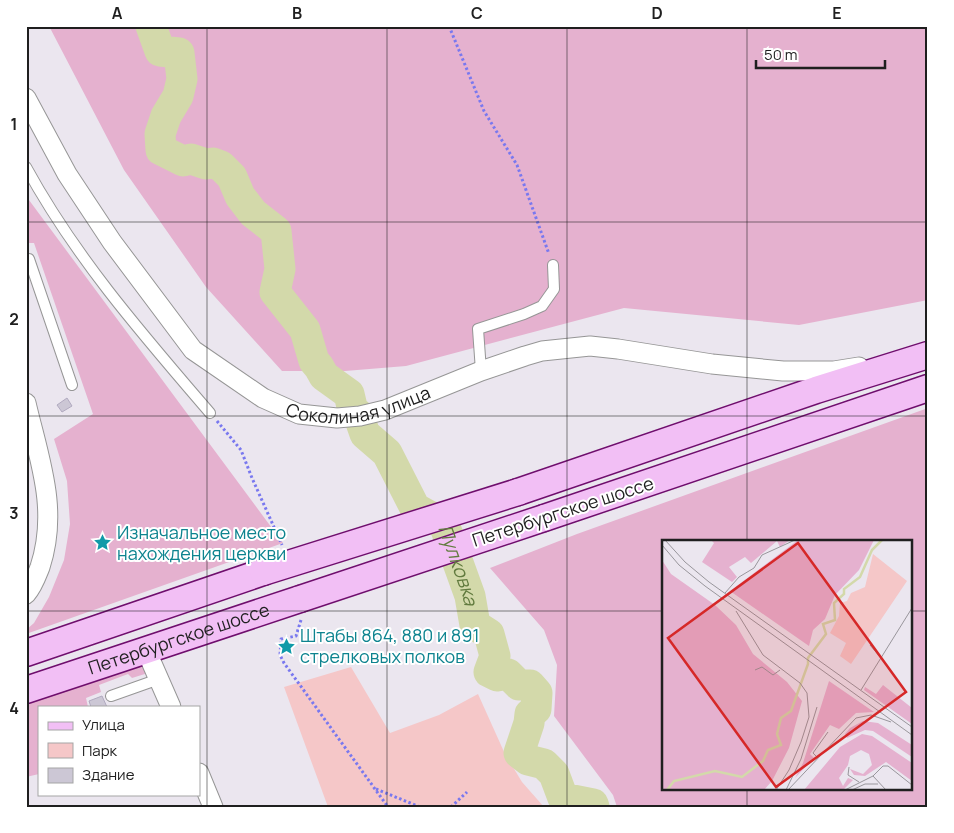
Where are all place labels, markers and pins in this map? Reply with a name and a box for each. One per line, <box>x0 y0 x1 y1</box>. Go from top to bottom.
place label: Изначальное место нахождения церкви <box>117 520 286 565</box>
place icon: Изначальное место нахождения церкви <box>93 533 113 553</box>
place label: Штабы 864, 880 и 891 стрелковых полков <box>300 623 479 668</box>
place icon: Штабы 864, 880 и 891 стрелковых полков <box>276 636 296 656</box>

